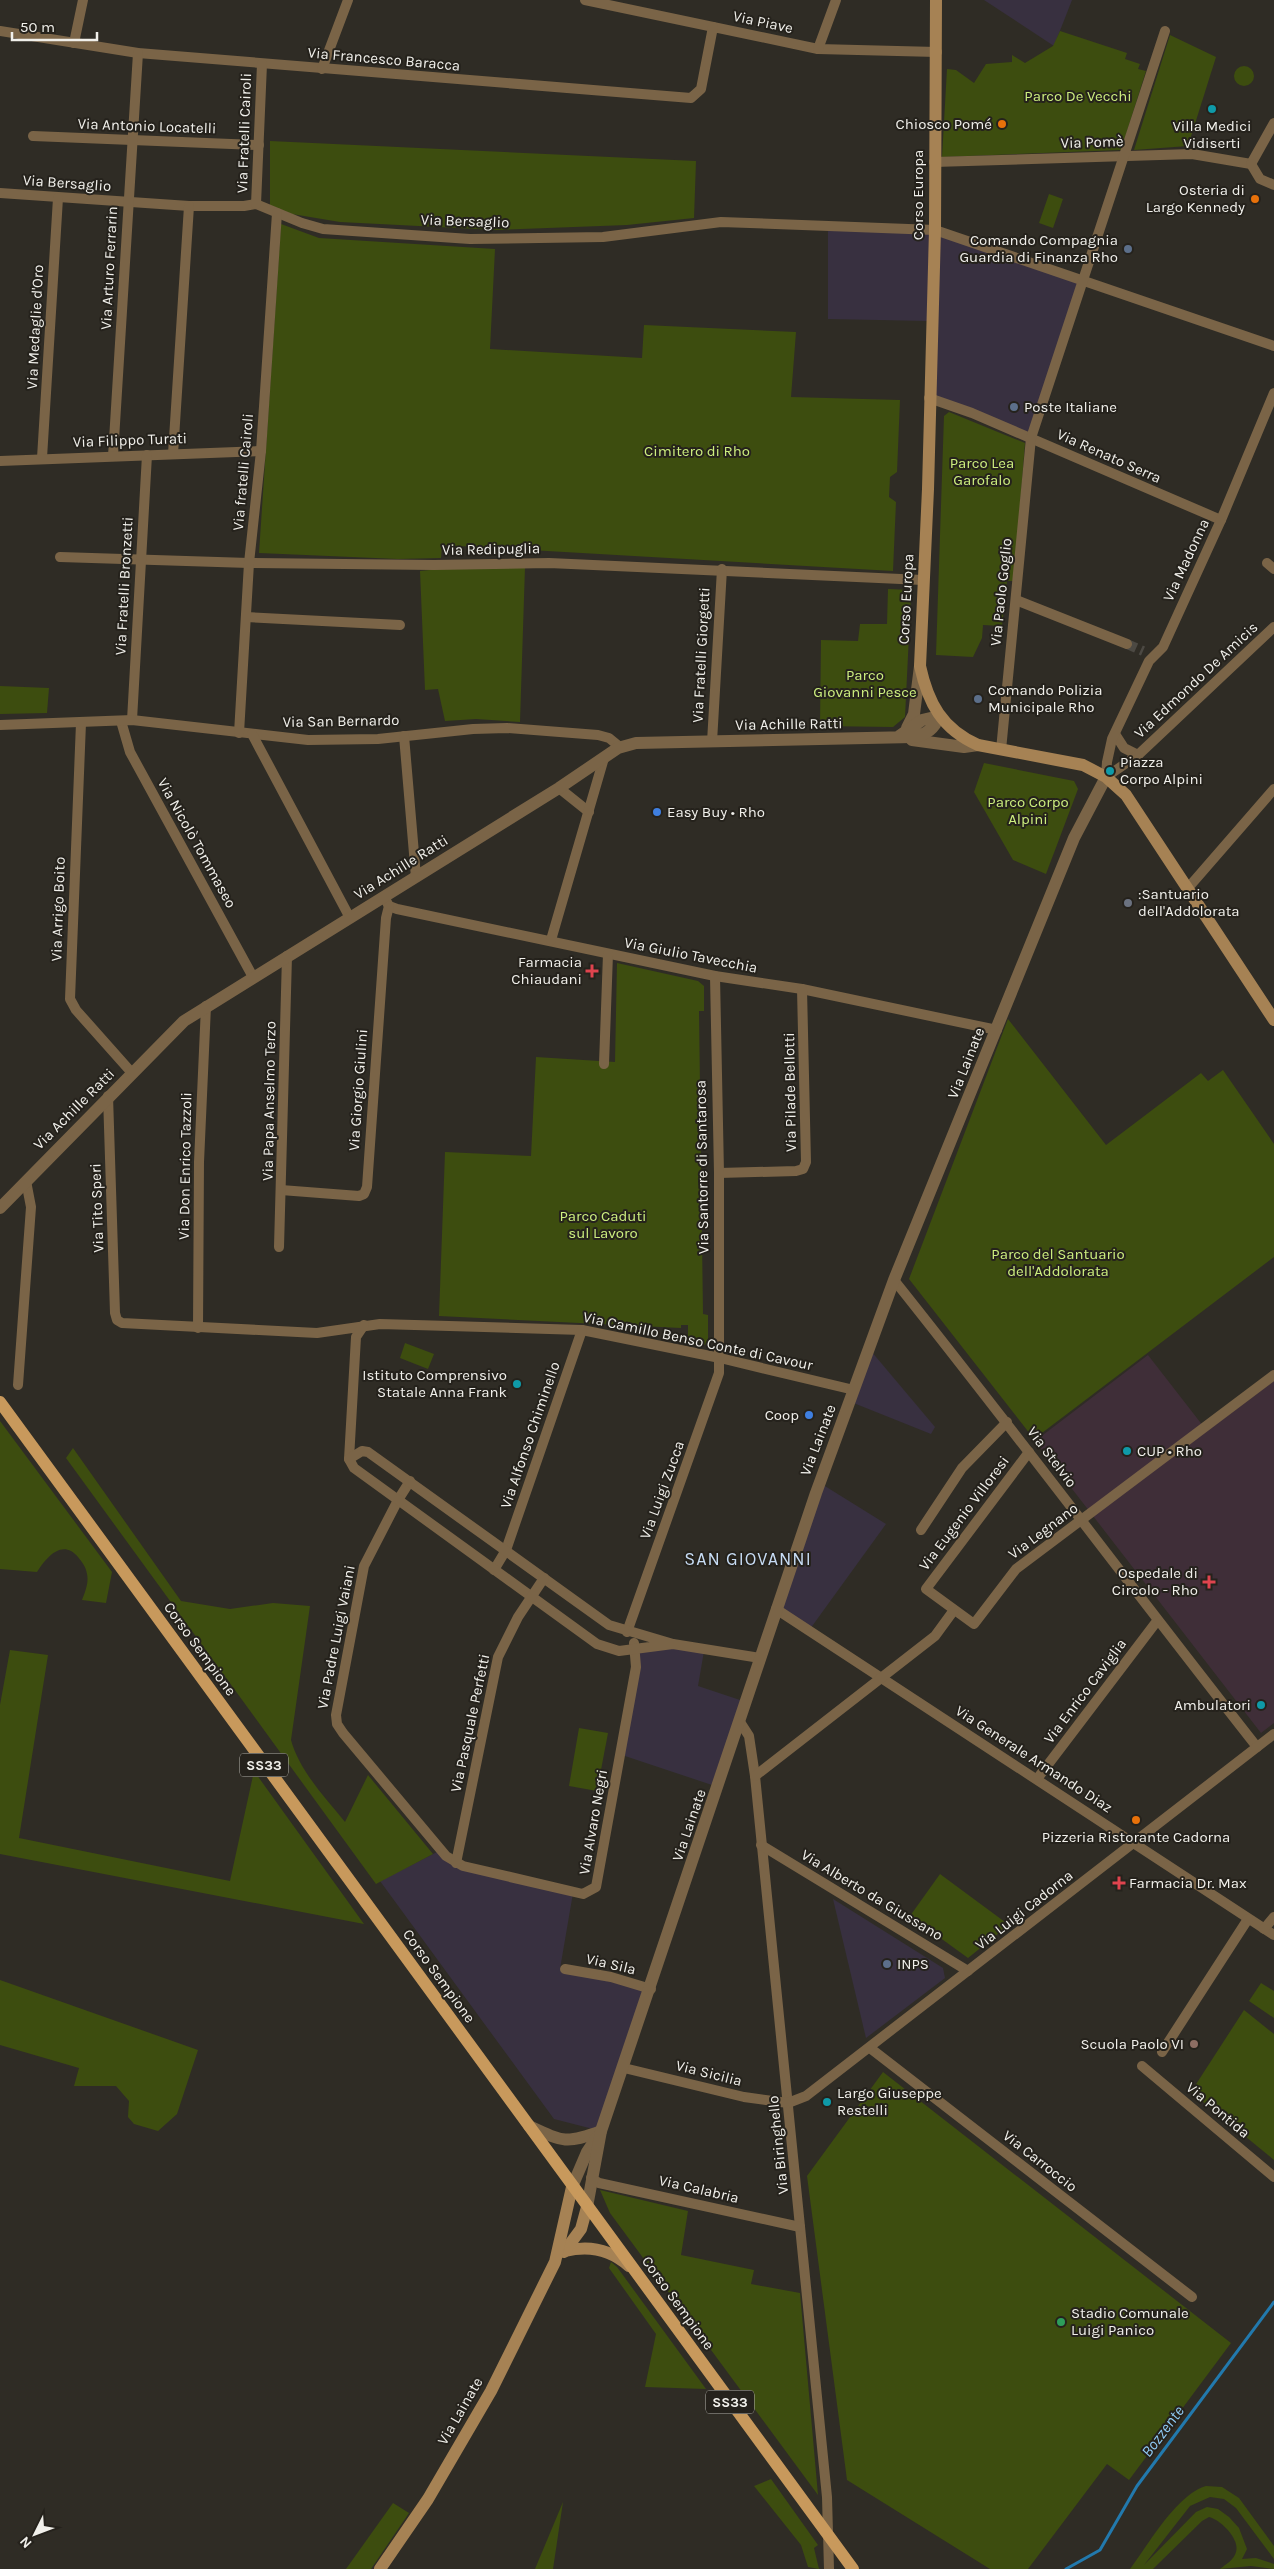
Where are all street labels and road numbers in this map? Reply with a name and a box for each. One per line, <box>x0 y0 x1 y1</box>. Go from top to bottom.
street label: Via Piave <box>731 7 795 37</box>
street label: Via Francesco Baracca <box>307 43 461 75</box>
street label: Via Fratelli Cairoli <box>233 73 255 193</box>
street label: Via Antonio Locatelli <box>77 115 217 137</box>
street label: Via Pomè <box>1060 132 1124 152</box>
street label: Corso Europa <box>909 150 927 240</box>
street label: Via Bersaglio <box>22 171 112 195</box>
street label: Via Arturo Ferrarin <box>97 206 121 330</box>
street label: Via Bersaglio <box>420 210 510 232</box>
street label: Via Medaglie d'Oro <box>23 264 47 390</box>
street label: Via fratelli Cairoli <box>229 413 257 531</box>
street label: Via Renato Serra <box>1054 425 1164 487</box>
street label: Via Filippo Turati <box>73 429 187 451</box>
street label: Via Fratelli Bronzetti <box>111 516 137 656</box>
street label: Via Madonna <box>1159 516 1213 604</box>
street label: Via Paolo Goglio <box>986 537 1016 647</box>
street label: Via Redipuglia <box>442 539 540 559</box>
street label: Corso Europa <box>895 553 917 645</box>
street label: Via Fratelli Giorgetti <box>688 587 714 723</box>
street label: Via Edmondo De Amicis <box>1130 618 1262 742</box>
street label: Via San Bernardo <box>282 711 400 731</box>
street label: Via Achille Ratti <box>735 714 843 734</box>
street label: Via Nicolò Tommaseo <box>154 775 240 911</box>
street label: Via Achille Ratti <box>351 831 451 903</box>
street label: Via Arrigo Boito <box>47 856 69 962</box>
street label: Via Giulio Tavecchia <box>623 933 759 977</box>
street label: Via Papa Anselmo Terzo <box>259 1021 279 1181</box>
street label: Via Lainate <box>944 1025 988 1101</box>
street label: Via Giorgio Giulini <box>345 1028 371 1152</box>
street label: Via Pilade Bellotti <box>780 1032 800 1152</box>
street label: Via Achille Ratti <box>30 1065 118 1153</box>
street label: Via Santorre di Santarosa <box>691 1080 713 1254</box>
street label: Via Don Enrico Tazzoli <box>175 1092 195 1240</box>
street label: Via Tito Speri <box>86 1163 108 1253</box>
street label: Via Camillo Benso Conte di Cavour <box>581 1308 815 1374</box>
street label: Via Alfonso Chiminello <box>496 1359 564 1511</box>
street label: Via Lainate <box>796 1402 840 1478</box>
street label: Via Stelvio <box>1023 1423 1081 1491</box>
street label: Via Luigi Zucca <box>636 1438 688 1542</box>
street label: Via Eugenio Villoresi <box>915 1452 1013 1574</box>
street label: Via Legnano <box>1005 1499 1081 1563</box>
street label: Via Padre Luigi Vaiani <box>313 1563 359 1711</box>
street label: Corso Sempione <box>160 1599 240 1699</box>
street label: Via Enrico Caviglia <box>1040 1635 1130 1747</box>
street label: Via Pasquale Perfetti <box>447 1652 493 1794</box>
street label: Via Generale Armando Diaz <box>952 1701 1116 1817</box>
road number: SS33 <box>240 1754 288 1776</box>
street label: Via Alvaro Negri <box>575 1768 611 1876</box>
street label: Via Lainate <box>668 1787 710 1863</box>
street label: Via Alberto da Giussano <box>798 1846 946 1944</box>
street label: Via Luigi Cadorna <box>972 1866 1076 1954</box>
street label: Corso Sempione <box>399 1926 479 2026</box>
street label: Via Sila <box>584 1950 638 1978</box>
street label: Via Sicilia <box>674 2056 744 2090</box>
street label: Via Pontida <box>1183 2078 1253 2142</box>
street label: Via Biringhello <box>764 2095 792 2195</box>
street label: Via Carroccio <box>999 2126 1081 2196</box>
street label: Via Calabria <box>657 2171 741 2207</box>
street label: Corso Sempione <box>638 2253 718 2353</box>
street label: Via Lainate <box>433 2374 487 2448</box>
road number: SS33 <box>706 2390 754 2414</box>

